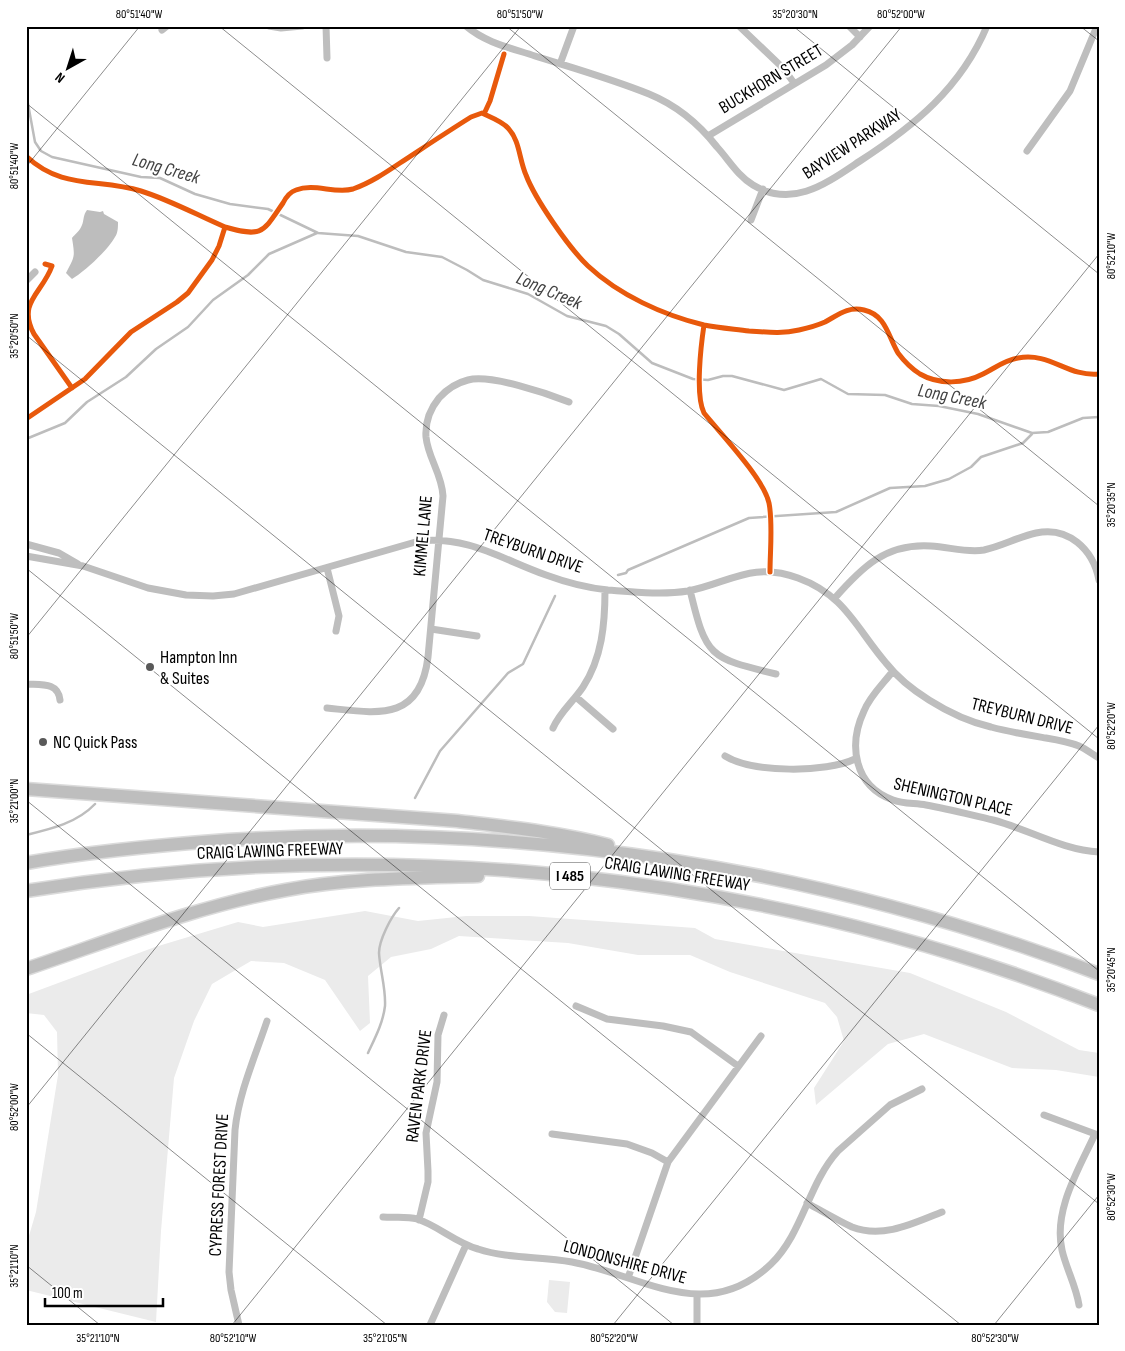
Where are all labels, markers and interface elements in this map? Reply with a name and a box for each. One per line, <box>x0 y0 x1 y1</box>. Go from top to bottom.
text: 80°51'40"W <box>116 7 162 22</box>
text: 80°51'50"W <box>497 7 543 22</box>
text: 35°20'30"N <box>772 7 818 22</box>
text: 80°52'00"W <box>877 7 925 22</box>
street label: BUCKHORN STREET <box>715 40 827 118</box>
north arrow <box>42 42 92 92</box>
text: N <box>52 69 68 87</box>
street label: BAYVIEW PARKWAY <box>799 104 906 184</box>
text: 80°51'40"W <box>7 143 22 189</box>
water label: Long Creek <box>130 148 203 190</box>
text: 80°52'10"W <box>1104 232 1119 279</box>
water label: Long Creek <box>513 267 586 315</box>
text: 35°20'50"N <box>7 313 22 359</box>
water label: Long Creek <box>916 379 989 415</box>
text: 35°20'35"N <box>1104 482 1119 528</box>
street label: KIMMEL LANE <box>409 495 437 577</box>
street label: TREYBURN DRIVE <box>480 524 586 578</box>
text: 80°51'50"W <box>7 613 22 659</box>
place label: Hampton Inn & Suites <box>160 647 238 689</box>
marker: Hampton Inn & Suites <box>144 661 156 673</box>
street label: TREYBURN DRIVE <box>969 693 1075 739</box>
text: 80°52'20"W <box>1104 702 1119 750</box>
place label: NC Quick Pass <box>53 732 137 753</box>
marker: NC Quick Pass <box>37 736 49 748</box>
street label: SHENINGTON PLACE <box>892 773 1014 821</box>
text: 35°21'00"N <box>7 779 22 823</box>
street label: CRAIG LAWING FREEWAY <box>196 838 344 864</box>
street label: CRAIG LAWING FREEWAY <box>603 852 752 896</box>
road number: I 485 <box>550 862 590 889</box>
text: 35°20'45"N <box>1104 947 1119 993</box>
street label: RAVEN PARK DRIVE <box>402 1028 436 1144</box>
text: 80°52'00"W <box>7 1083 22 1131</box>
street label: CYPRESS FOREST DRIVE <box>205 1113 233 1257</box>
text: 80°52'30"W <box>1104 1173 1119 1221</box>
street label: LONDONSHIRE DRIVE <box>561 1235 689 1289</box>
text: 35°21'10"N <box>7 1244 22 1288</box>
scale bar <box>45 1276 162 1308</box>
text: 100 m <box>52 1284 83 1303</box>
text: 35°21'10"N <box>76 1331 120 1346</box>
text: 80°52'10"W <box>210 1331 257 1346</box>
text: 35°21'05"N <box>363 1331 407 1346</box>
text: 80°52'20"W <box>590 1331 638 1346</box>
text: 80°52'30"W <box>971 1331 1019 1346</box>

